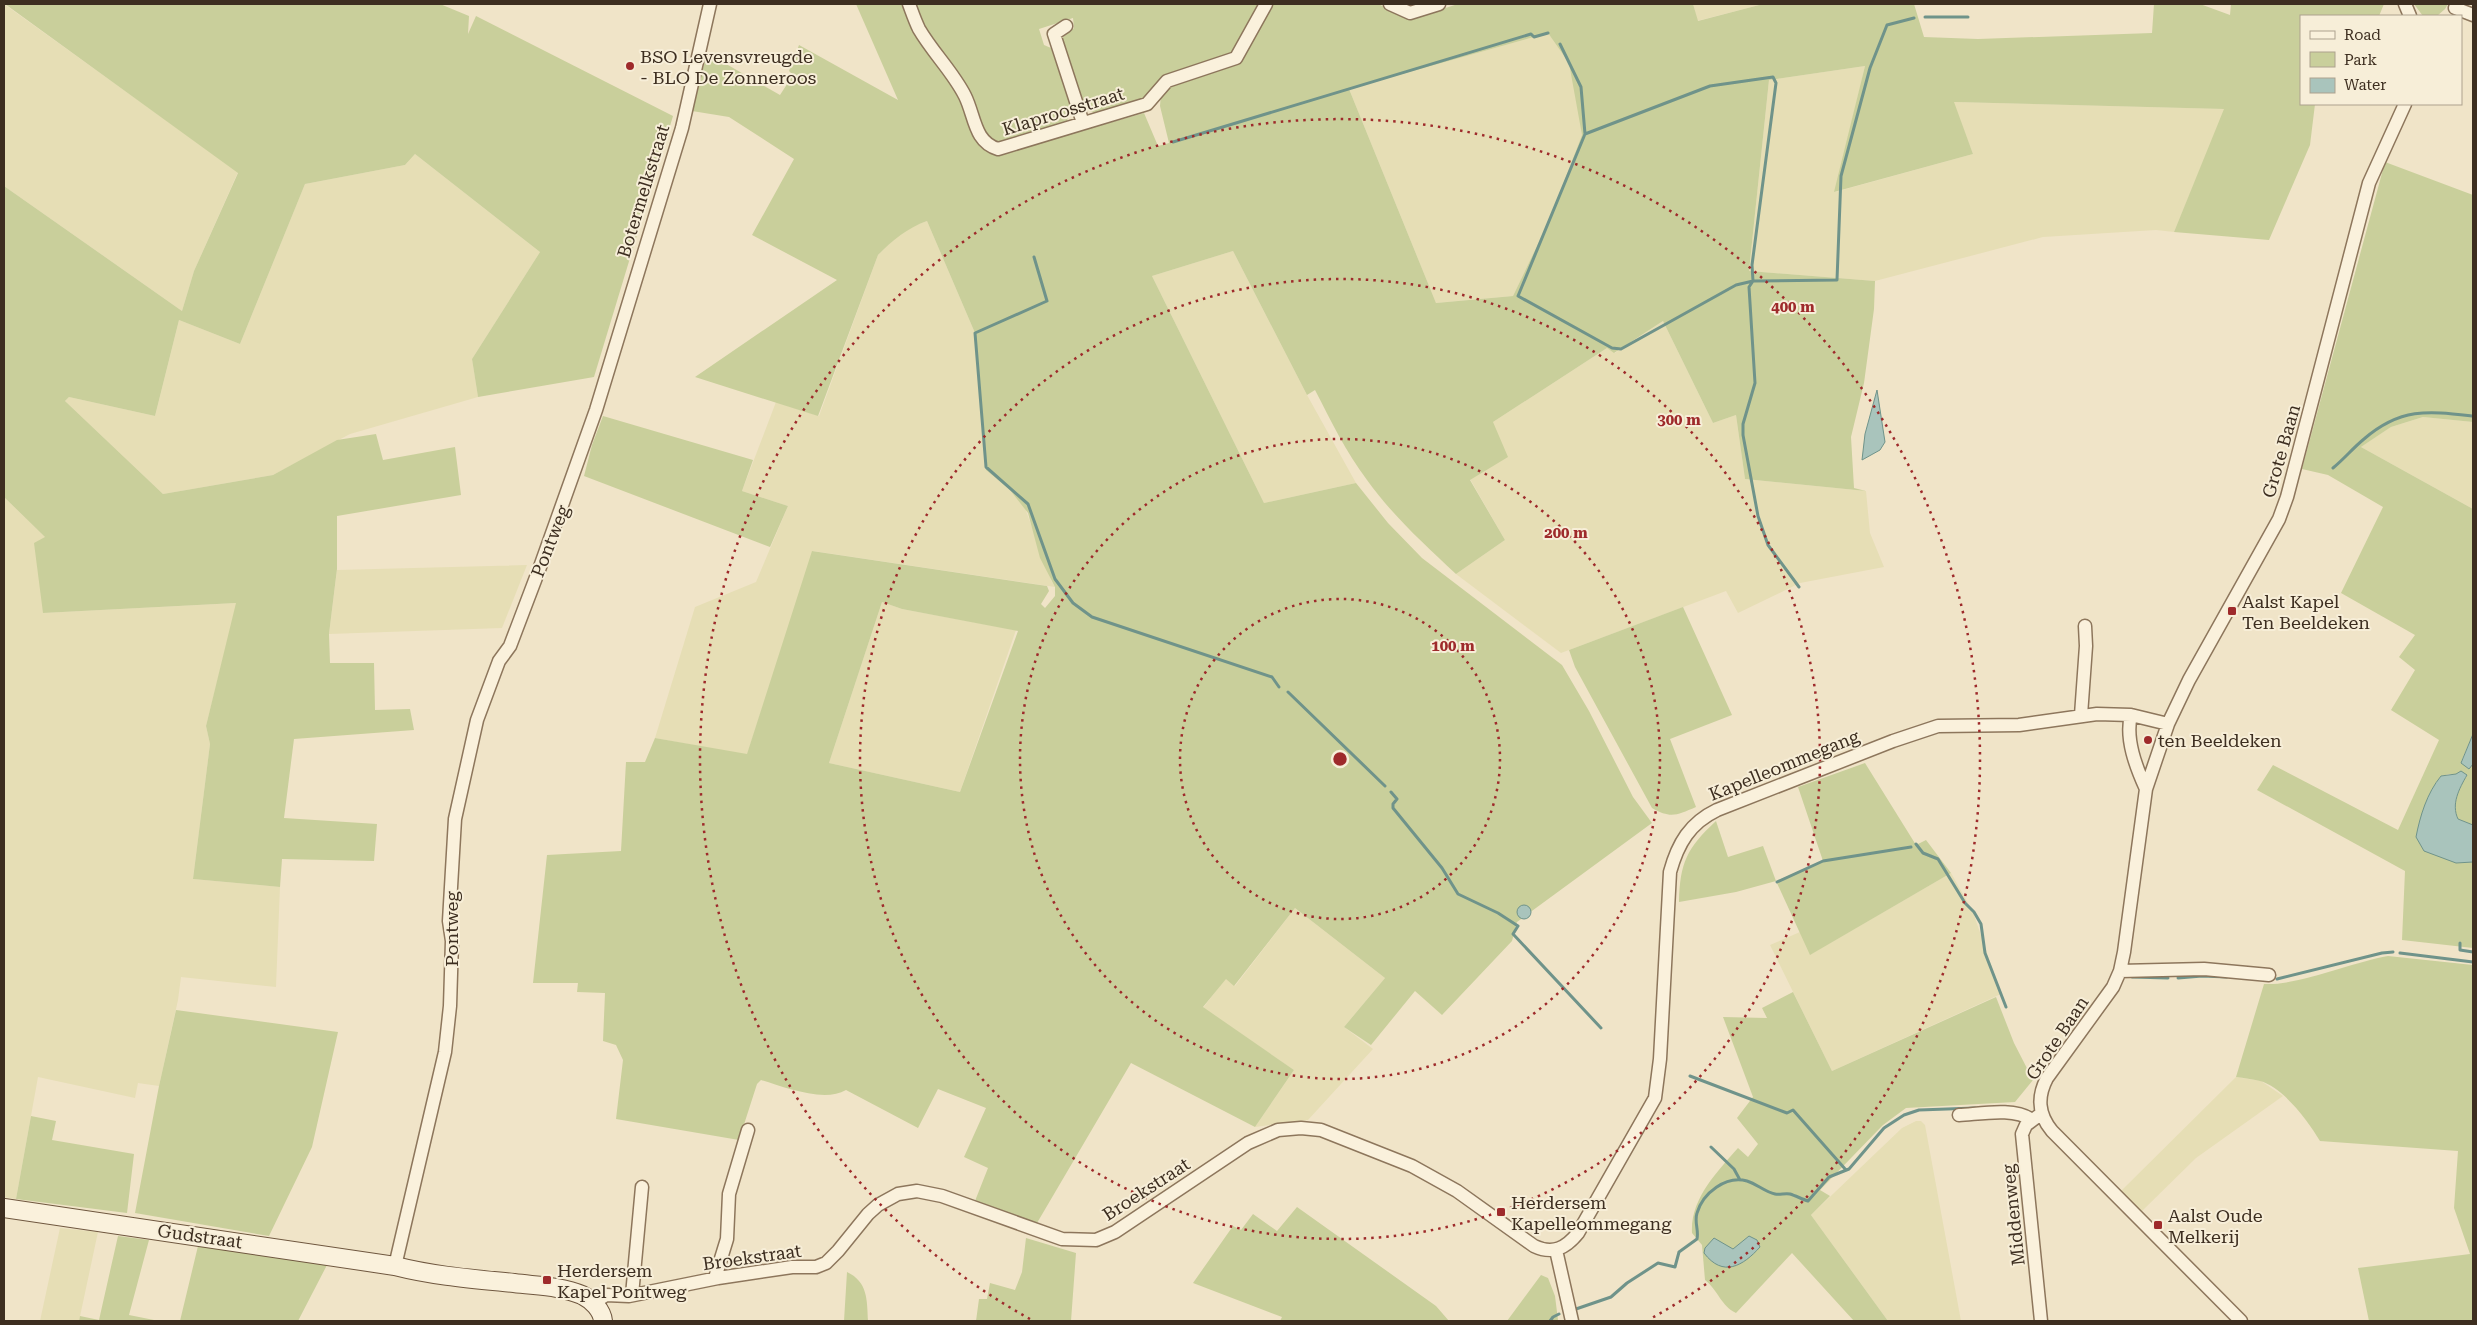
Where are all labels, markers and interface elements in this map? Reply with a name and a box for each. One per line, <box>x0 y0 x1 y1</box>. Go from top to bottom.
legend <box>2300 15 2462 105</box>
text: Road <box>2344 26 2381 44</box>
place label: BSO Levensvreugde - BLO De Zonneroos <box>640 46 816 88</box>
text: Park <box>2344 51 2378 69</box>
marker: BSO Levensvreugde - BLO De Zonneroos <box>624 60 636 72</box>
text: Water <box>2344 76 2386 94</box>
street label: Klaproosstraat <box>1000 82 1127 140</box>
street label: Botermelkstraat <box>613 122 673 260</box>
text: 400 m <box>1771 298 1815 316</box>
street label: Grote Baan <box>2258 401 2304 500</box>
text: 300 m <box>1657 411 1701 429</box>
street label: Pontweg <box>527 501 574 580</box>
text: 200 m <box>1544 524 1588 542</box>
place label: Aalst Kapel Ten Beeldeken <box>2242 591 2370 633</box>
marker: Aalst Kapel Ten Beeldeken <box>2226 605 2238 617</box>
text: 100 m <box>1431 637 1475 655</box>
street label: Kapelleommegang <box>1706 725 1863 805</box>
place label: ten Beeldeken <box>2158 730 2282 751</box>
marker: ten Beeldeken <box>2142 734 2154 746</box>
centre of rings <box>1331 750 1349 768</box>
street label: Pontweg <box>441 891 462 967</box>
street label: Grote Baan <box>2021 992 2093 1084</box>
street label: Broekstraat <box>1099 1153 1194 1225</box>
street label: Middenweg <box>1997 1162 2029 1267</box>
place label: Herdersem Kapelleommegang <box>1511 1192 1672 1234</box>
place label: Aalst Oude Melkerij <box>2168 1205 2263 1247</box>
marker: Herdersem Kapelleommegang <box>1495 1206 1507 1218</box>
marker: Aalst Oude Melkerij <box>2152 1219 2164 1231</box>
street label: Gudstraat <box>156 1220 244 1252</box>
street label: Broekstraat <box>701 1240 803 1274</box>
place label: Herdersem Kapel Pontweg <box>557 1260 687 1302</box>
marker: Herdersem Kapel Pontweg <box>541 1274 553 1286</box>

